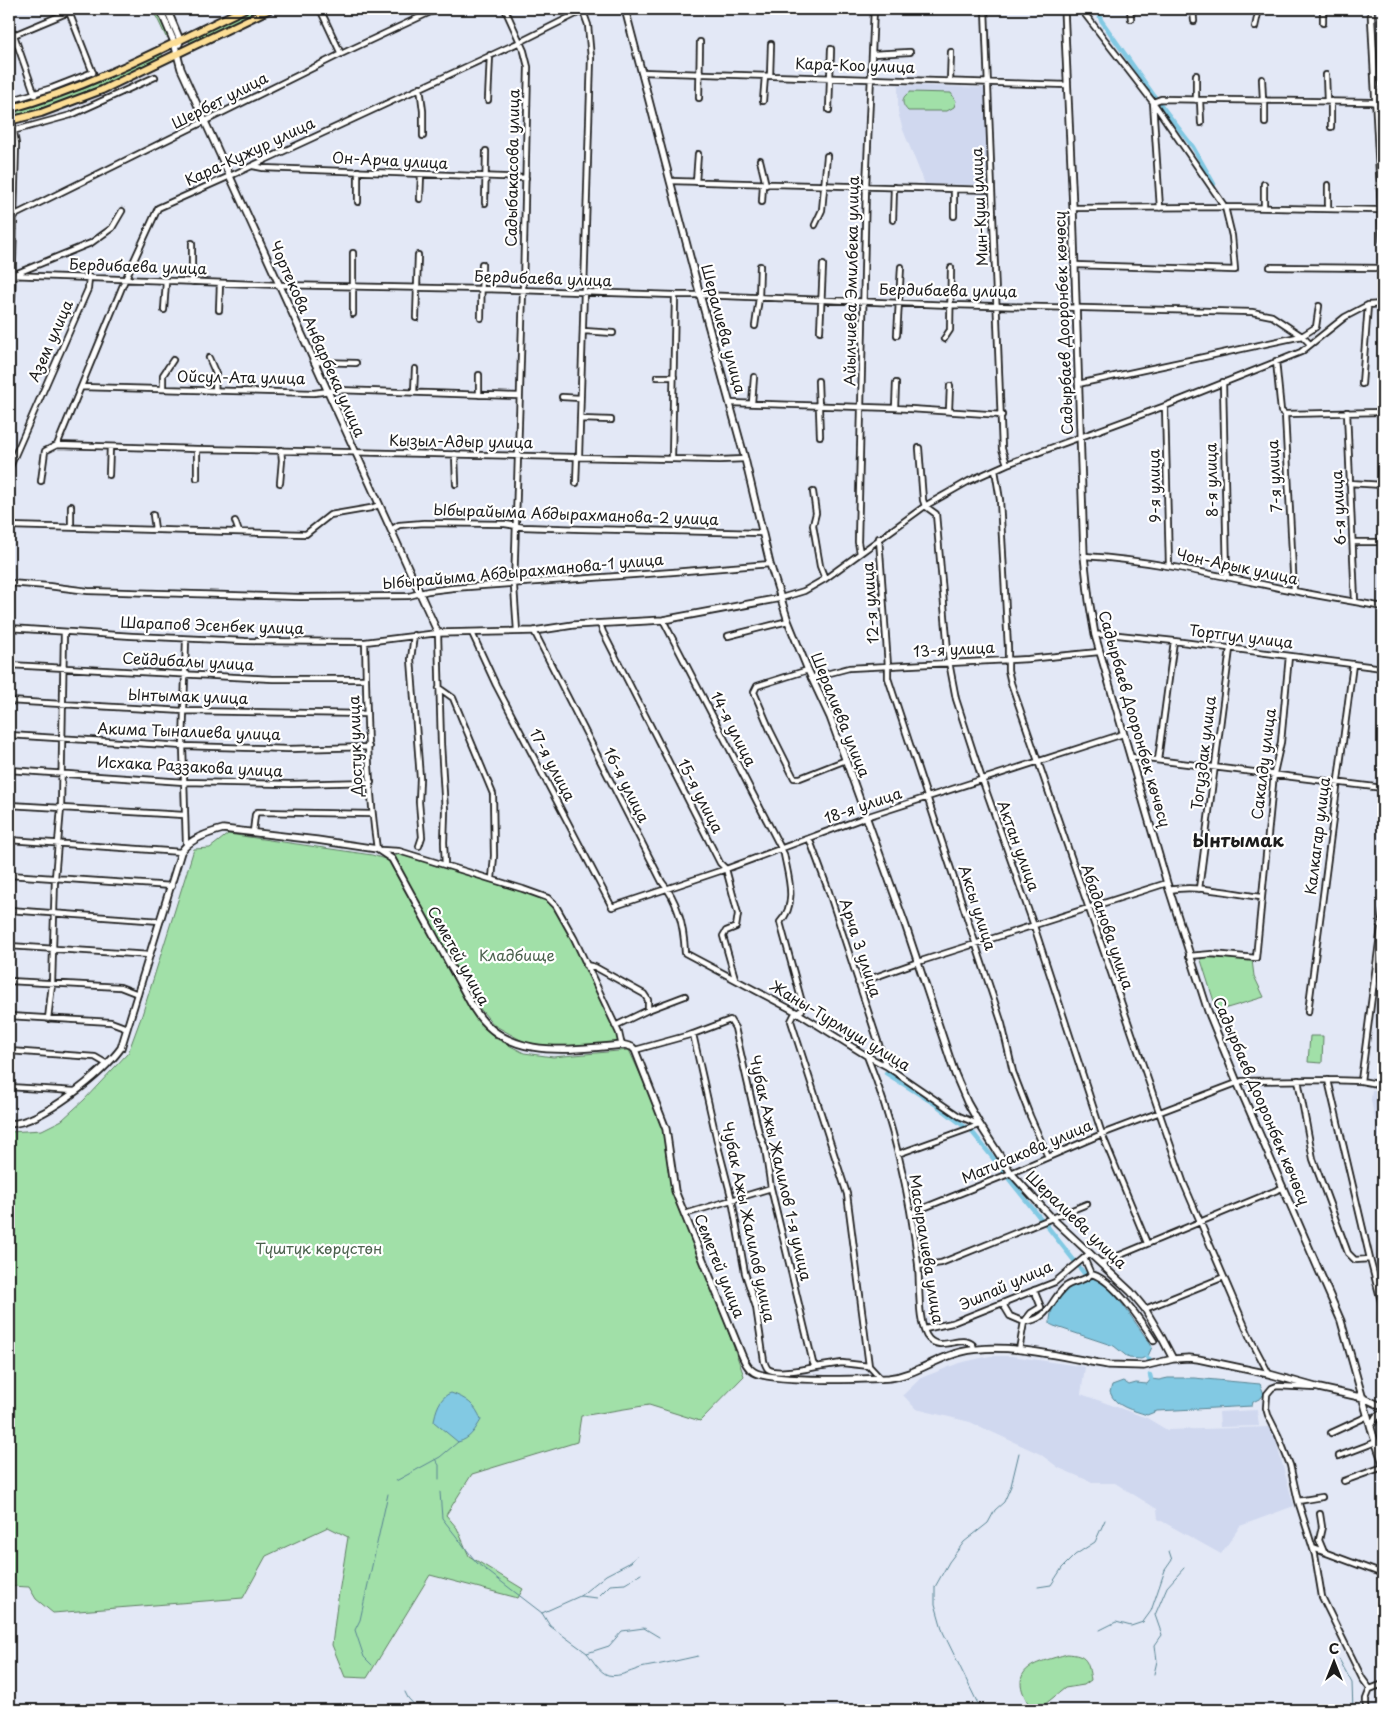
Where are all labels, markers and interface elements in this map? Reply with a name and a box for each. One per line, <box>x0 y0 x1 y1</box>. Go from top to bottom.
street label: Кара-Коо улица <box>795 51 916 78</box>
street label: Шербет улица <box>167 65 272 134</box>
street label: Садыбакасова улица <box>499 88 524 247</box>
street label: Кара-Кужур улица <box>181 110 319 191</box>
street label: Он-Арча улица <box>331 145 449 174</box>
street label: Мин-Куш улица <box>964 147 993 267</box>
street label: Айылчиева Эмилбека улица <box>837 175 864 386</box>
street label: Садырбаев Дооронбек көчөсү <box>1047 210 1078 435</box>
street label: Чортекова Анварбека улица <box>265 236 372 441</box>
street label: Бердибаева улица <box>69 252 208 279</box>
street label: Шералиева улица <box>696 261 753 396</box>
street label: Бердибаева улица <box>474 264 613 291</box>
street label: Бердибаева улица <box>879 277 1018 302</box>
street label: Азем улица <box>21 295 78 385</box>
street label: Ойсул-Ата улица <box>177 364 306 389</box>
street label: Кызыл-Адыр улица <box>389 428 534 453</box>
street label: 7-я улица <box>1260 439 1287 513</box>
street label: 8-я улица <box>1198 442 1223 517</box>
street label: 9-я улица <box>1141 449 1166 523</box>
street label: 6-я улица <box>1324 469 1351 546</box>
street label: Ыбырайыма Абдырахманова-2 улица <box>433 497 720 530</box>
street label: Чон-Арык улица <box>1174 541 1301 590</box>
street label: Ыбырайыма Абдырахманова-1 улица <box>381 547 665 594</box>
street label: 12-я улица <box>855 561 884 645</box>
street label: Садырбаев Дооронбек көчөсү <box>1093 608 1177 830</box>
street label: Шарапов Эсенбек улица <box>120 610 305 639</box>
street label: Тортгул улица <box>1188 618 1295 653</box>
street label: 13-я улица <box>913 635 996 662</box>
street label: Сейдибалы улица <box>122 646 255 675</box>
street label: Шералиева улица <box>806 648 877 781</box>
street label: Ынтымак улица <box>128 682 249 709</box>
street label: 14-я улица <box>706 687 763 770</box>
street label: Тогуздак улица <box>1184 694 1221 811</box>
street label: Достук улица <box>341 695 368 798</box>
street label: Сакалду улица <box>1244 706 1281 821</box>
street label: Акима Тыналиева улица <box>97 716 282 745</box>
street label: 17-я улица <box>525 724 582 805</box>
street label: 16-я улица <box>598 743 656 827</box>
street label: Исхака Раззакова улица <box>97 749 284 782</box>
street label: 15-я улица <box>673 754 730 837</box>
street label: Калкагар улица <box>1298 775 1335 896</box>
street label: 18-я улица <box>821 780 905 829</box>
street label: Актан улица <box>992 797 1047 895</box>
district label: Ынтымак <box>1192 826 1284 853</box>
street label: Абаданова улица <box>1076 861 1141 993</box>
street label: Аксы улица <box>954 862 1003 954</box>
street label: Арча 3 улица <box>835 895 888 1000</box>
street label: Семетей улица <box>422 901 496 1010</box>
park label: Кладбище <box>479 943 555 966</box>
street label: Жаны-Турмуш улица <box>766 974 916 1076</box>
street label: Садырбаев Дооронбек көчөсү <box>1208 993 1317 1208</box>
street label: Чубак Ажы Жалилов 1-я улица <box>744 1052 819 1283</box>
street label: Матисакова улица <box>958 1112 1096 1189</box>
street label: Чубак Ажы Жалилов улица <box>717 1119 782 1325</box>
street label: Шералиева улица <box>1021 1164 1133 1274</box>
street label: Масыралиева улица <box>904 1172 951 1326</box>
street label: Семетей улица <box>689 1210 752 1322</box>
park label: Түштүк көрүстөн <box>256 1236 382 1259</box>
street label: Эшпай улица <box>955 1254 1056 1315</box>
north arrow <box>1310 1636 1360 1686</box>
text: С <box>1329 1638 1339 1659</box>

